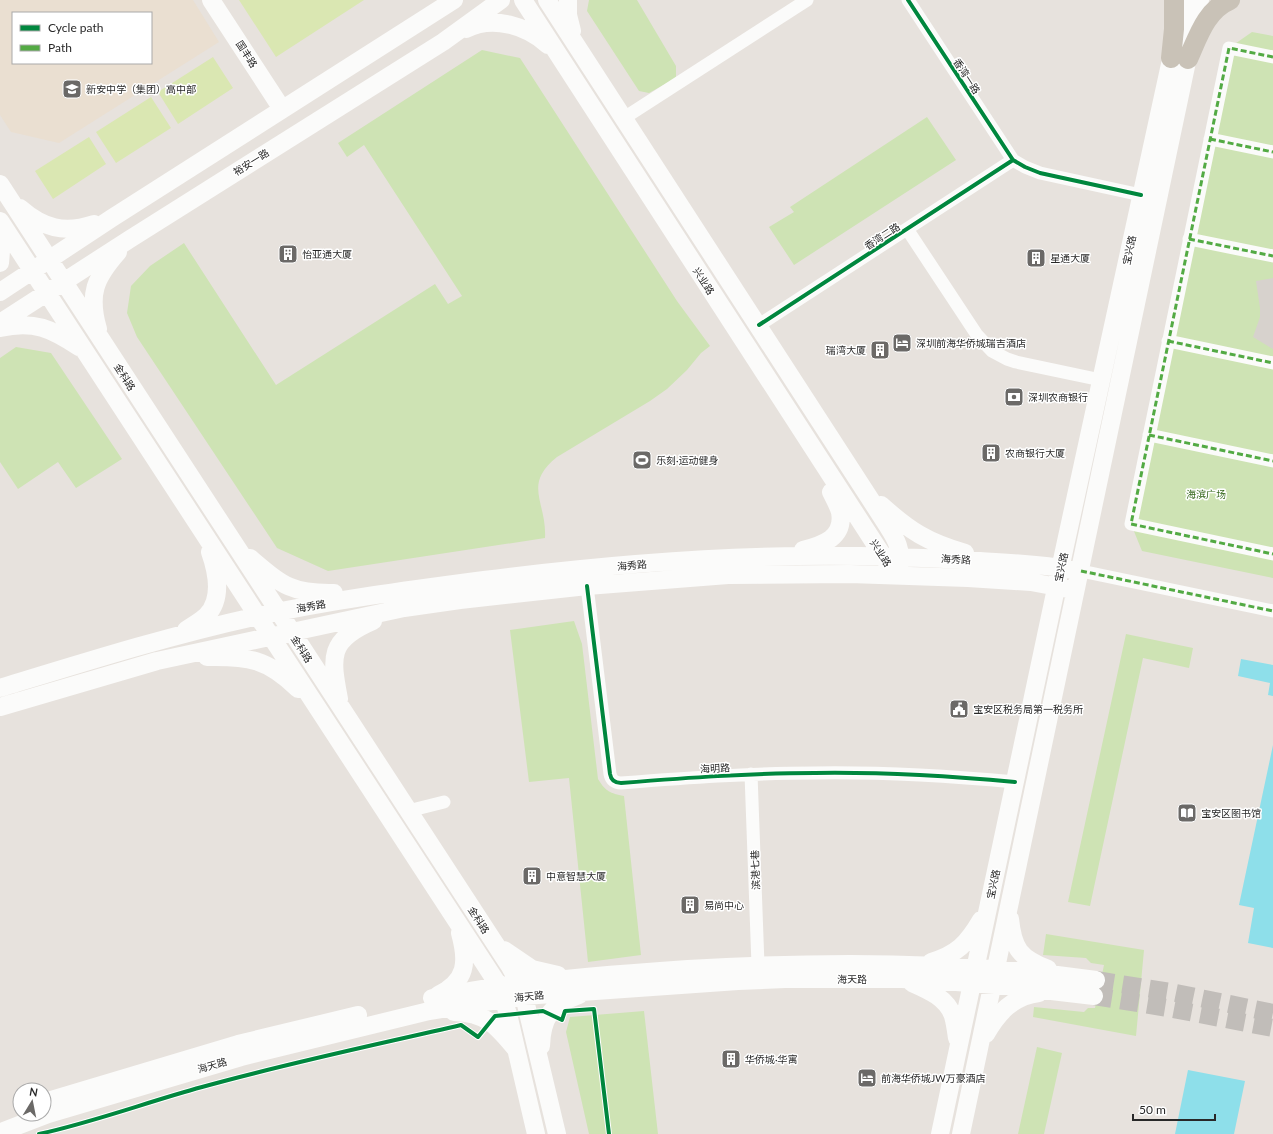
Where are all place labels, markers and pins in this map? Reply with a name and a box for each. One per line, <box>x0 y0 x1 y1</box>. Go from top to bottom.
school or university icon: 新安中学（集团）高中部 <box>61 78 83 100</box>
place label: 新安中学（集团）高中部 <box>86 83 196 95</box>
building icon: 怡亚通大厦 <box>277 243 299 265</box>
building icon: 星通大厦 <box>1025 247 1047 269</box>
place label: 怡亚通大厦 <box>302 248 352 260</box>
place label: 星通大厦 <box>1050 252 1090 264</box>
hotel icon: 深圳前海华侨城瑞吉酒店 <box>891 332 913 354</box>
place label: 深圳前海华侨城瑞吉酒店 <box>916 337 1026 349</box>
building icon: 瑞湾大厦 <box>869 339 891 361</box>
place label: 瑞湾大厦 <box>826 344 866 356</box>
bank icon: 深圳农商银行 <box>1003 386 1025 408</box>
place label: 深圳农商银行 <box>1028 391 1088 403</box>
building icon: 农商银行大厦 <box>980 442 1002 464</box>
place label: 农商银行大厦 <box>1005 447 1065 459</box>
sports icon: 乐刻·运动健身 <box>631 449 653 471</box>
place label: 乐刻·运动健身 <box>656 454 719 466</box>
public building icon: 宝安区税务局第一税务所 <box>948 698 970 720</box>
place label: 宝安区税务局第一税务所 <box>973 703 1083 715</box>
library icon: 宝安区图书馆 <box>1176 802 1198 824</box>
place label: 宝安区图书馆 <box>1201 807 1261 819</box>
building icon: 中意智慧大厦 <box>521 865 543 887</box>
place label: 中意智慧大厦 <box>546 870 606 882</box>
building icon: 易尚中心 <box>679 894 701 916</box>
place label: 易尚中心 <box>704 899 744 911</box>
building icon: 华侨城·华寓 <box>720 1048 742 1070</box>
place label: 华侨城·华寓 <box>745 1053 798 1065</box>
hotel icon: 前海华侨城JW万豪酒店 <box>856 1067 878 1089</box>
place label: 前海华侨城JW万豪酒店 <box>881 1072 986 1084</box>

